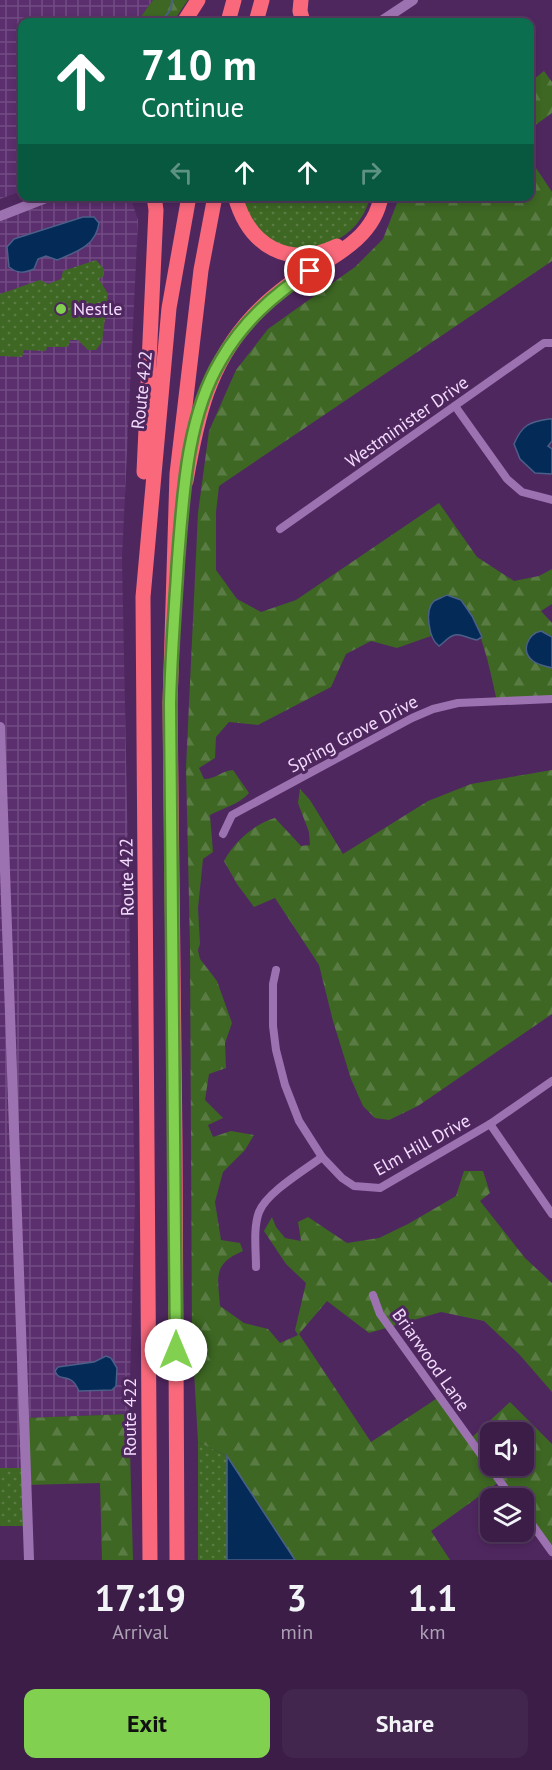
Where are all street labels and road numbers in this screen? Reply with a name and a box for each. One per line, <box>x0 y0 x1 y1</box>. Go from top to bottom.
street label: Route 422 <box>126 350 157 430</box>
street label: Westminister Drive <box>341 371 473 473</box>
street label: Spring Grove Drive <box>284 690 422 777</box>
street label: Route 422 <box>114 838 139 916</box>
street label: Elm Hill Drive <box>369 1109 474 1181</box>
street label: Briarwood Lane <box>388 1304 475 1416</box>
street label: Route 422 <box>118 1378 141 1456</box>

